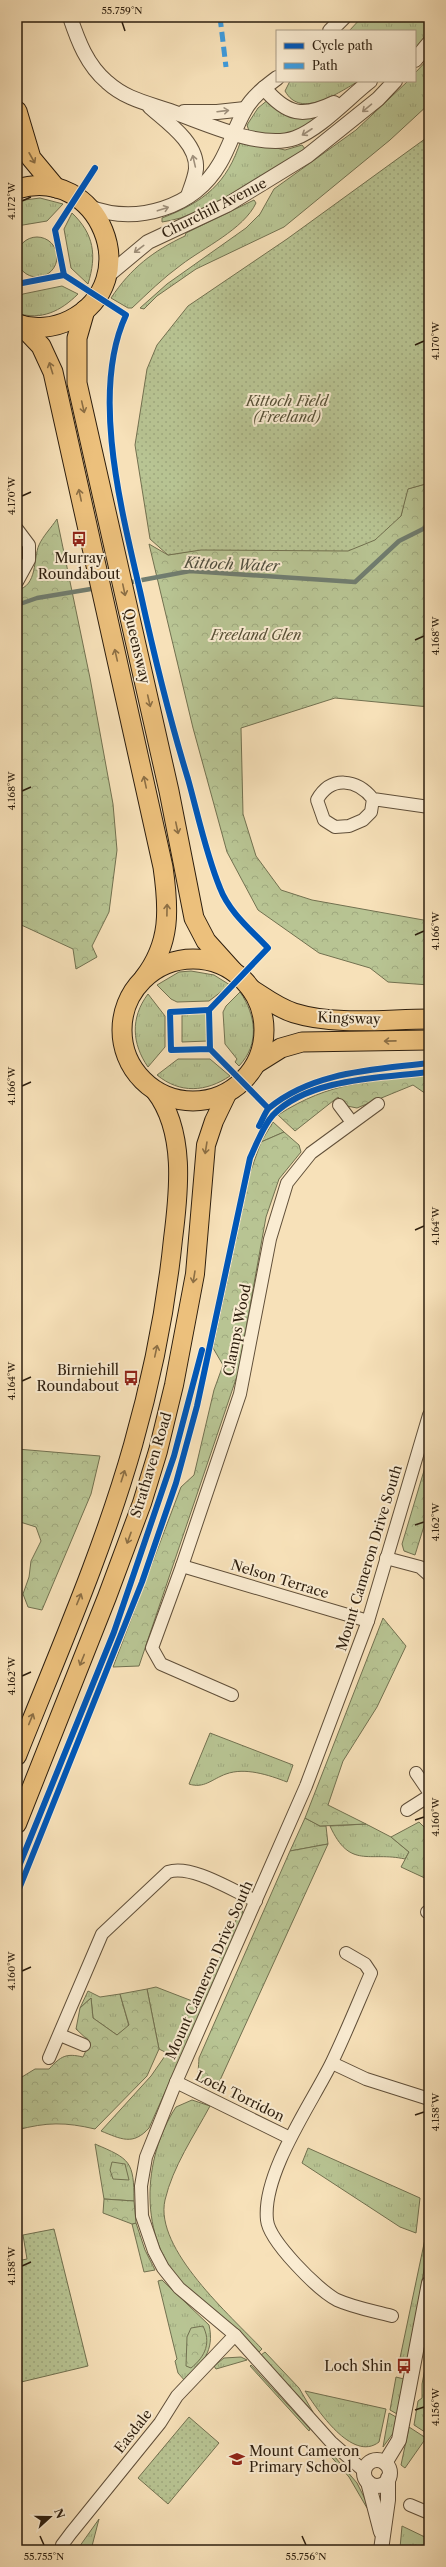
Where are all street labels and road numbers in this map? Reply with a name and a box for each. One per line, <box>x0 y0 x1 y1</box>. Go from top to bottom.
street label: Churchill Avenue <box>158 174 270 242</box>
street label: Queensway <box>120 607 154 686</box>
street label: Kingsway <box>317 1008 381 1028</box>
street label: Clamps Wood <box>219 1282 255 1377</box>
street label: Strathaven Road <box>126 1410 176 1520</box>
street label: Mount Cameron Drive South <box>332 1463 406 1653</box>
street label: Nelson Terrace <box>229 1556 331 1602</box>
street label: Mount Cameron Drive South <box>161 1878 257 2062</box>
street label: Loch Torridon <box>193 2067 288 2125</box>
street label: Easdale <box>110 2405 156 2457</box>

